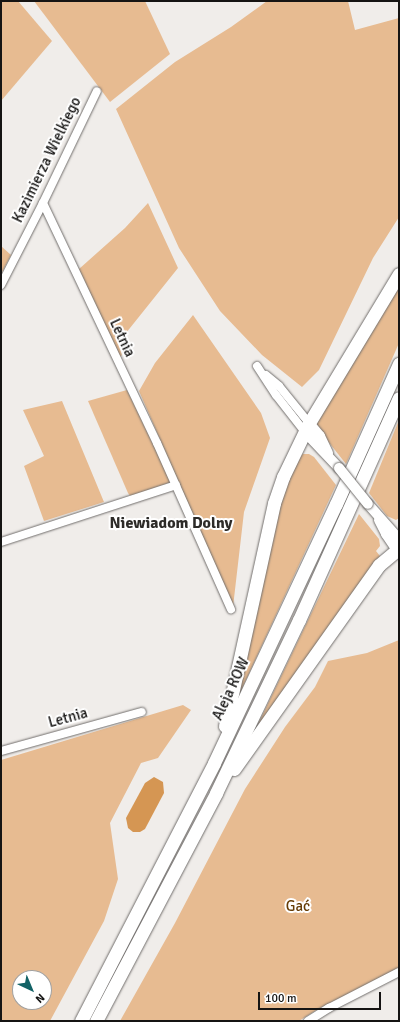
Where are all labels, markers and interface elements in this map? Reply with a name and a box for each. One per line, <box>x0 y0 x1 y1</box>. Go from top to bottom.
street label: Kazimierza Wielkiego <box>9 94 85 226</box>
street label: Letnia <box>105 316 139 360</box>
district label: Niewiadom Dolny <box>109 513 233 533</box>
street label: Aleja ROW <box>209 655 253 723</box>
street label: Letnia <box>46 704 90 732</box>
park label: Gać <box>286 898 310 916</box>
north arrow <box>12 970 52 1010</box>
scale bar <box>260 984 383 1010</box>
text: N <box>33 991 47 1006</box>
text: 100 m <box>265 991 297 1006</box>

